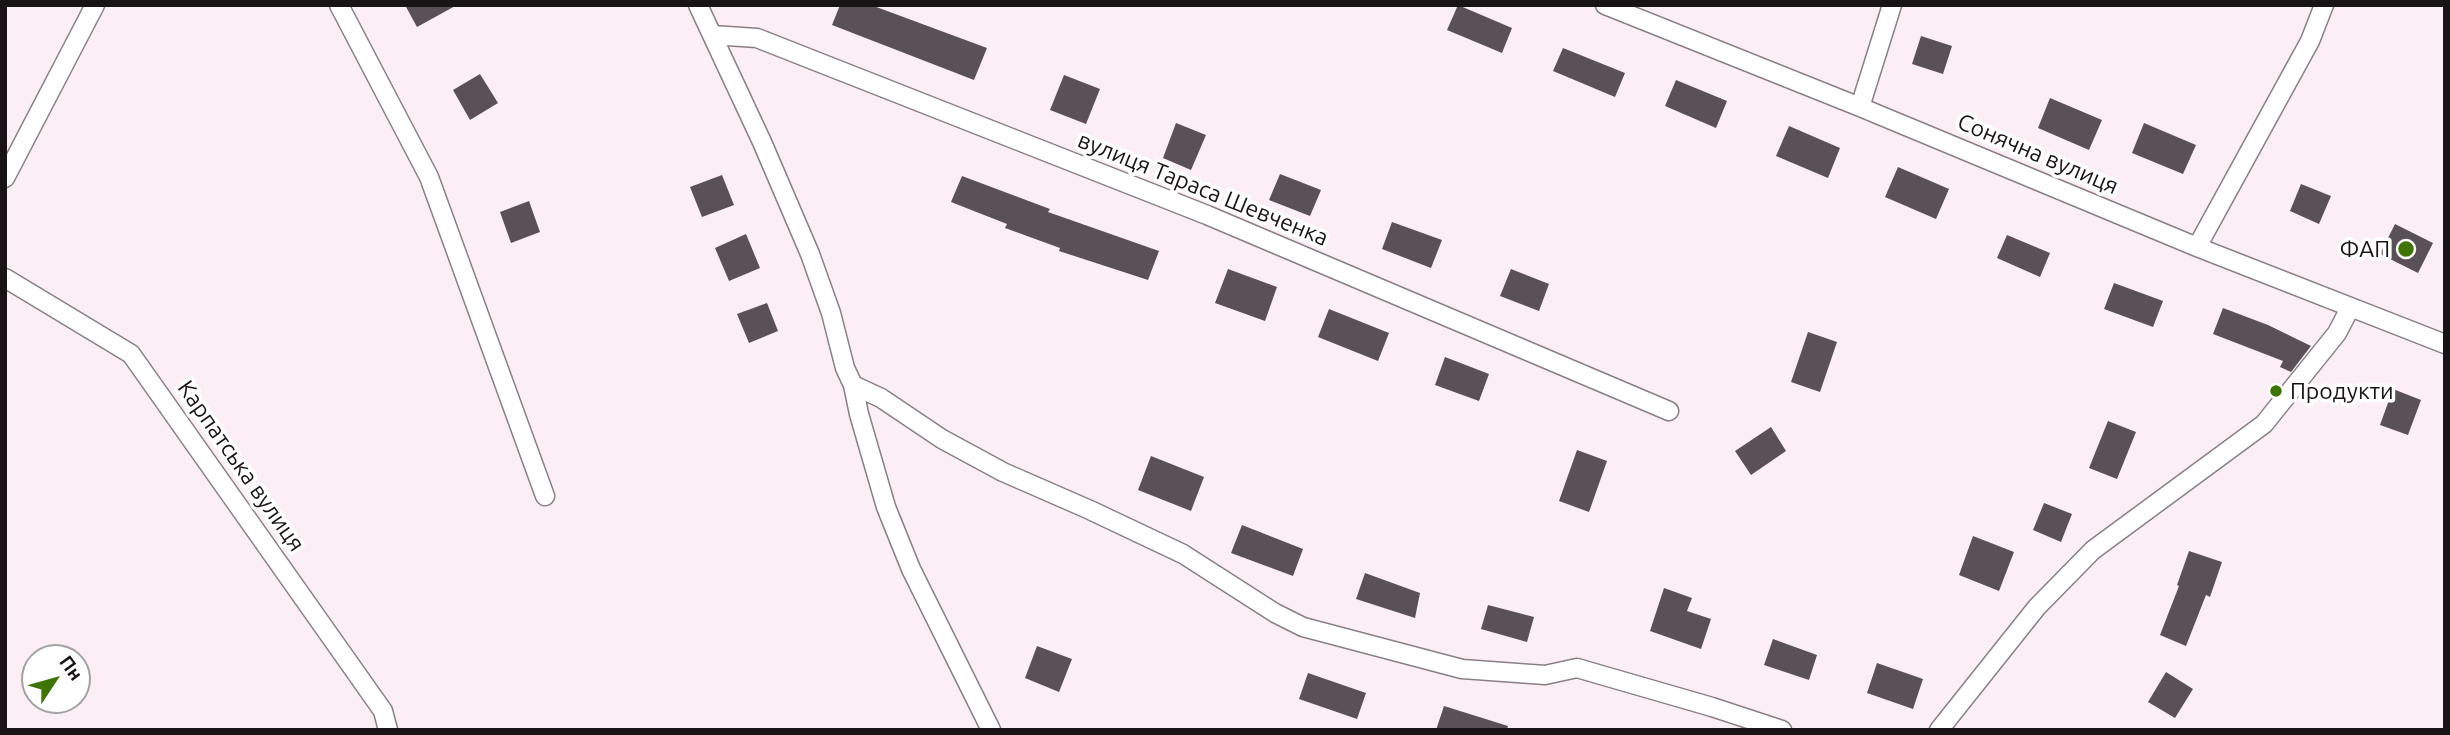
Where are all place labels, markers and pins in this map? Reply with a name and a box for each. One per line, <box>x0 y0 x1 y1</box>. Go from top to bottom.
place label: ФАП <box>2340 235 2390 263</box>
marker: ФАП <box>2396 239 2416 259</box>
place label: Продукти <box>2290 377 2394 405</box>
marker: Продукти <box>2268 383 2284 399</box>

